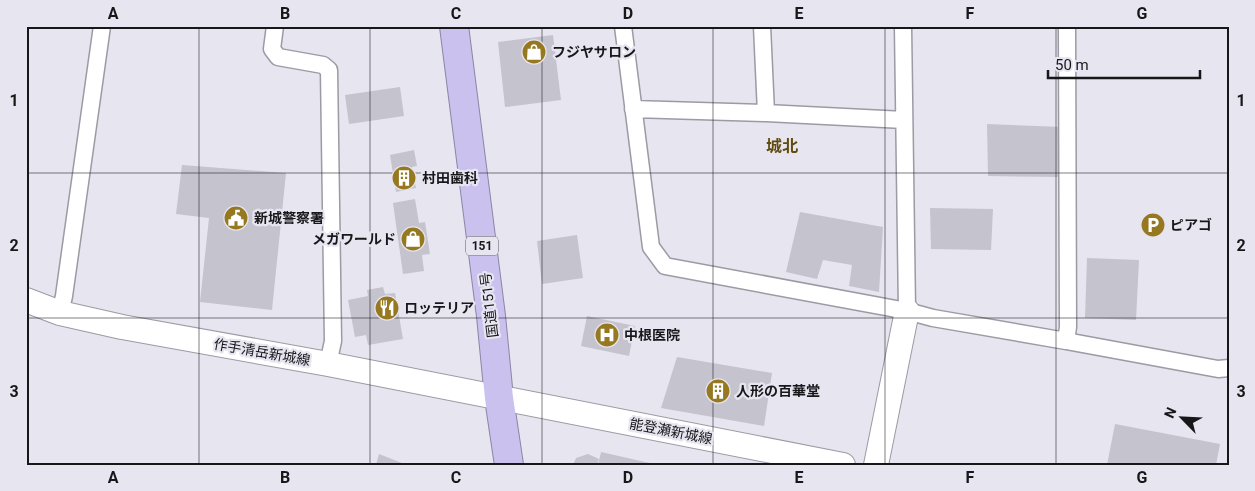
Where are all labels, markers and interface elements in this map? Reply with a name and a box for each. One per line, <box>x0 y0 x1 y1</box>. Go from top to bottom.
text: A <box>108 4 119 23</box>
text: B <box>280 4 290 23</box>
text: C <box>451 4 461 23</box>
text: D <box>623 4 633 23</box>
text: E <box>795 4 804 23</box>
text: F <box>966 4 975 23</box>
text: G <box>1137 4 1148 23</box>
shop icon: フジヤサロン <box>521 39 547 65</box>
place label: フジヤサロン <box>552 44 636 60</box>
scale bar <box>1048 48 1200 80</box>
text: 50 m <box>1055 56 1089 74</box>
text: 1 <box>9 91 19 110</box>
text: 1 <box>1236 91 1246 110</box>
district label: 城北 <box>766 137 798 156</box>
building icon: 村田歯科 <box>391 165 417 191</box>
place label: 村田歯科 <box>422 170 478 186</box>
public building icon: 新城警察署 <box>223 205 249 231</box>
place label: 新城警察署 <box>254 210 324 226</box>
parking icon: ピアゴ <box>1140 212 1166 238</box>
place label: ピアゴ <box>1170 217 1212 233</box>
shop icon: メガワールド <box>400 226 426 252</box>
place label: メガワールド <box>312 231 396 247</box>
text: 2 <box>9 236 19 255</box>
text: 2 <box>1236 236 1246 255</box>
road number: 151 <box>466 237 498 256</box>
street label: 国道151号 <box>477 271 501 339</box>
restaurant icon: ロッテリア <box>374 295 400 321</box>
place label: ロッテリア <box>404 300 474 316</box>
hospital icon: 中根医院 <box>594 322 620 348</box>
place label: 中根医院 <box>624 327 680 343</box>
street label: 作手清岳新城線 <box>212 336 312 368</box>
building icon: 人形の百華堂 <box>705 378 731 404</box>
text: 3 <box>9 382 19 401</box>
text: 3 <box>1236 382 1246 401</box>
place label: 人形の百華堂 <box>736 383 820 399</box>
north arrow <box>1158 394 1208 444</box>
text: N <box>1161 405 1179 420</box>
street label: 能登瀬新城線 <box>628 415 714 447</box>
text: A <box>108 468 119 487</box>
text: B <box>280 468 290 487</box>
text: C <box>451 468 461 487</box>
text: D <box>623 468 633 487</box>
text: E <box>795 468 804 487</box>
text: F <box>966 468 975 487</box>
text: G <box>1137 468 1148 487</box>

